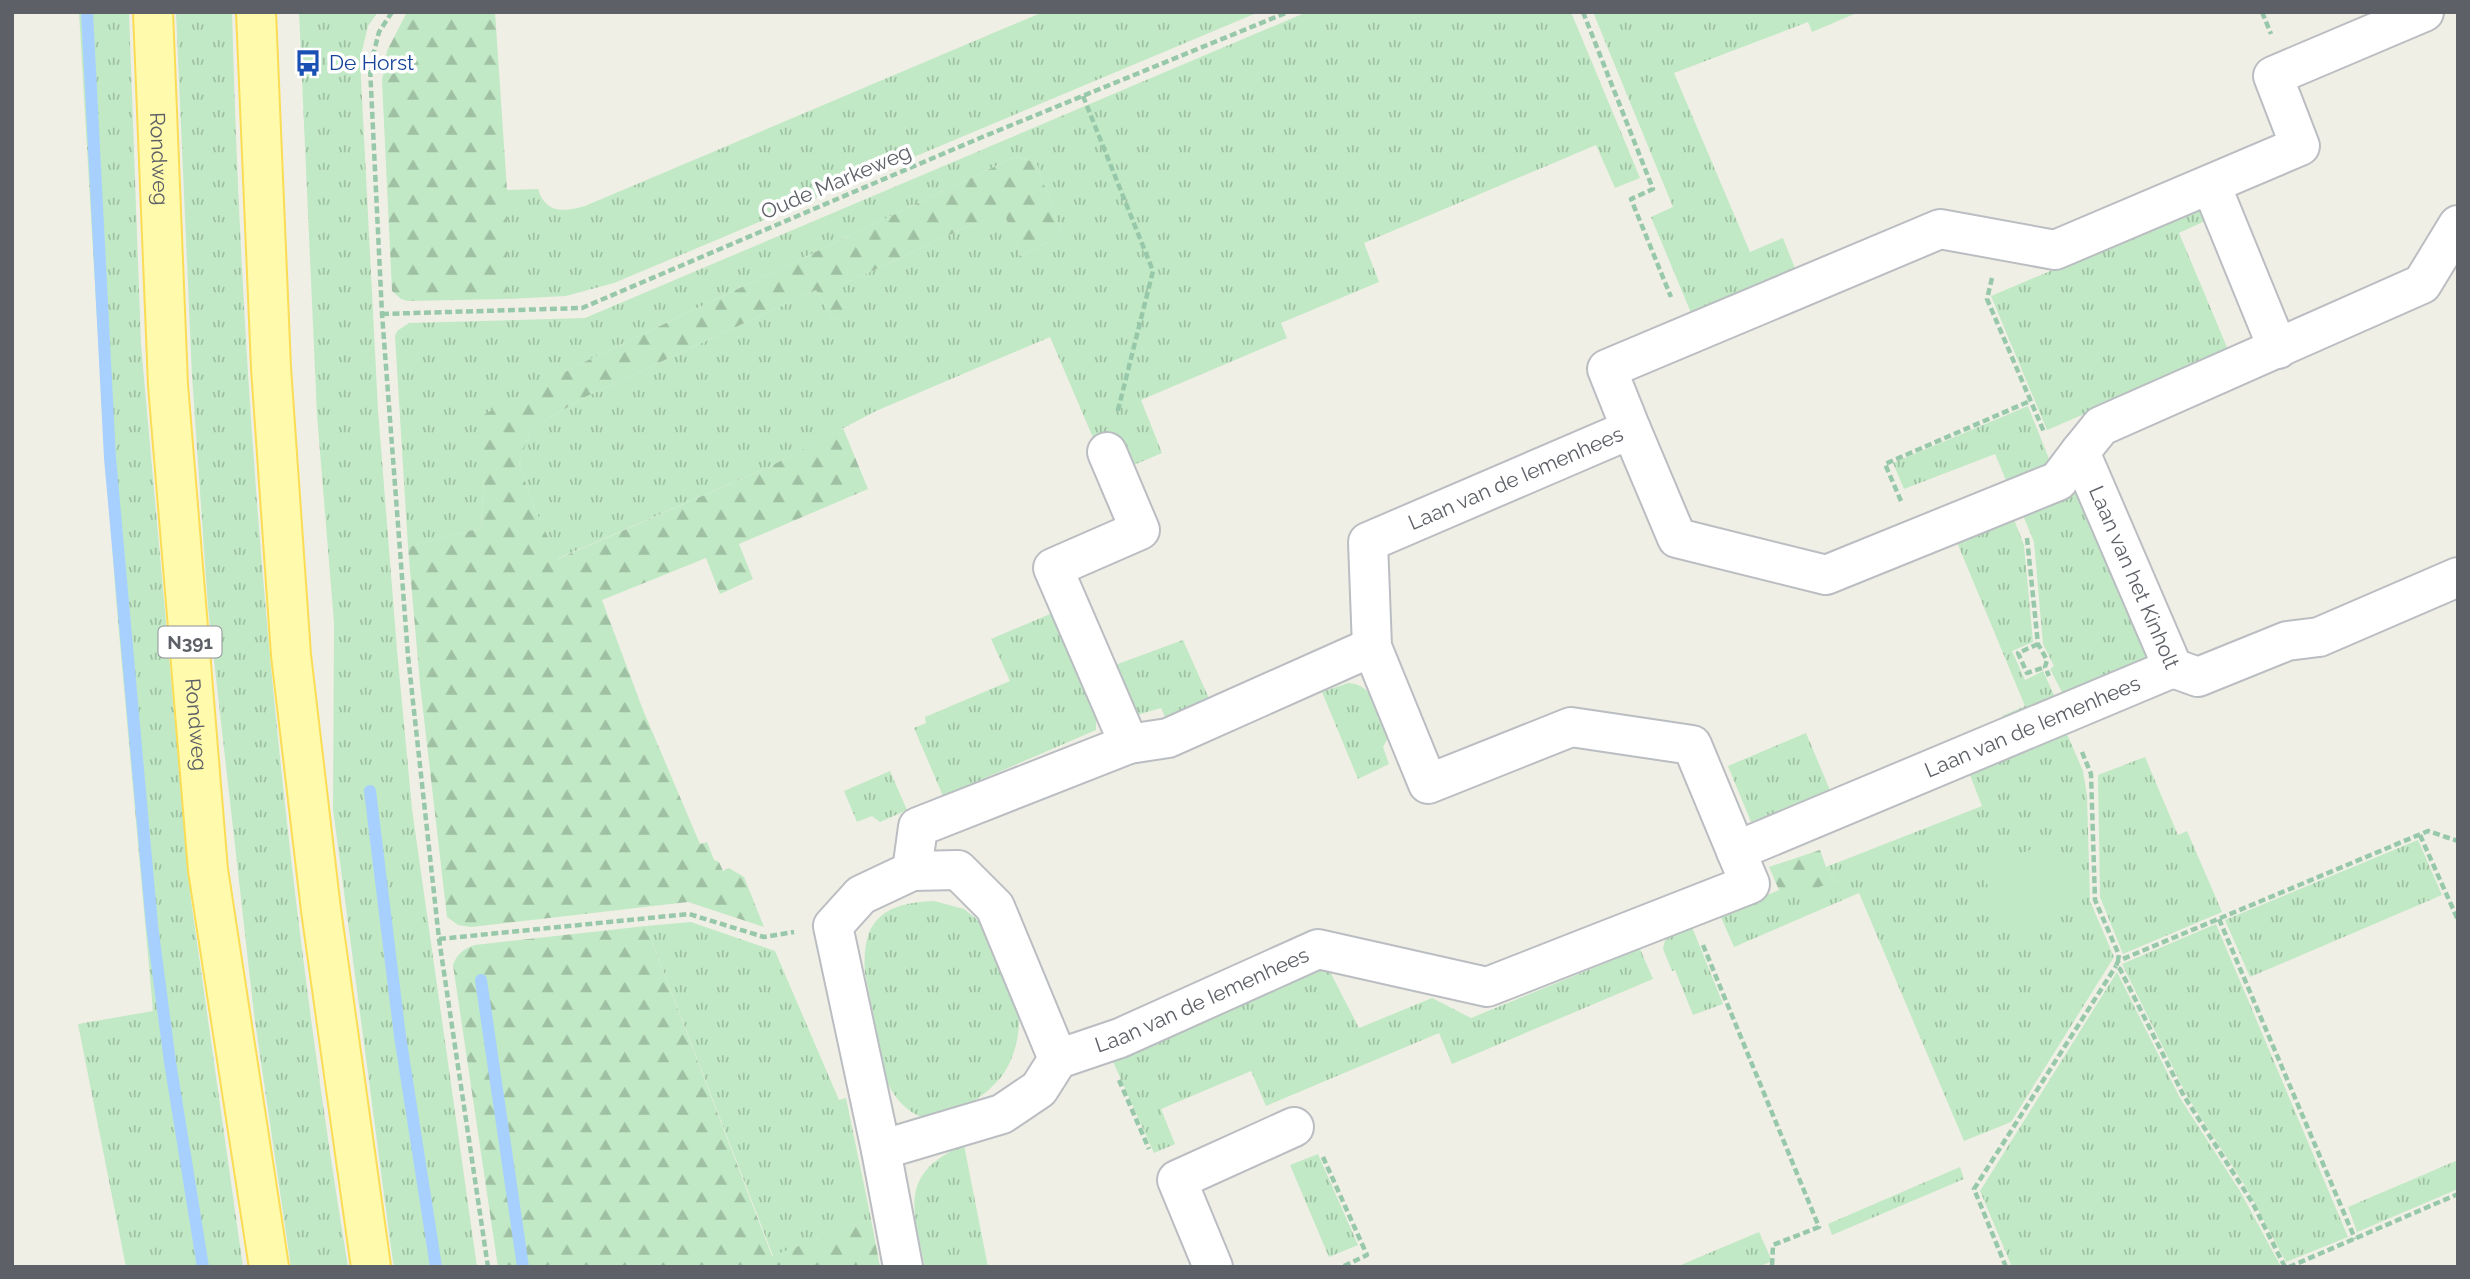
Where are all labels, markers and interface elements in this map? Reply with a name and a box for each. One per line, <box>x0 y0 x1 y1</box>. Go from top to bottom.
bus stop icon: De Horst <box>293 48 323 78</box>
place label: De Horst <box>329 50 414 75</box>
street label: Rondweg <box>145 112 174 206</box>
street label: Oude Markeweg <box>757 139 915 224</box>
street label: Laan van de Iemenhees <box>1404 421 1627 535</box>
street label: Laan van het Kinholt <box>2084 482 2185 673</box>
road number: N391 <box>158 626 222 657</box>
street label: Laan van de Iemenhees <box>1921 670 2144 783</box>
street label: Rondweg <box>180 677 213 772</box>
street label: Laan van de Iemenhees <box>1092 942 1313 1058</box>

